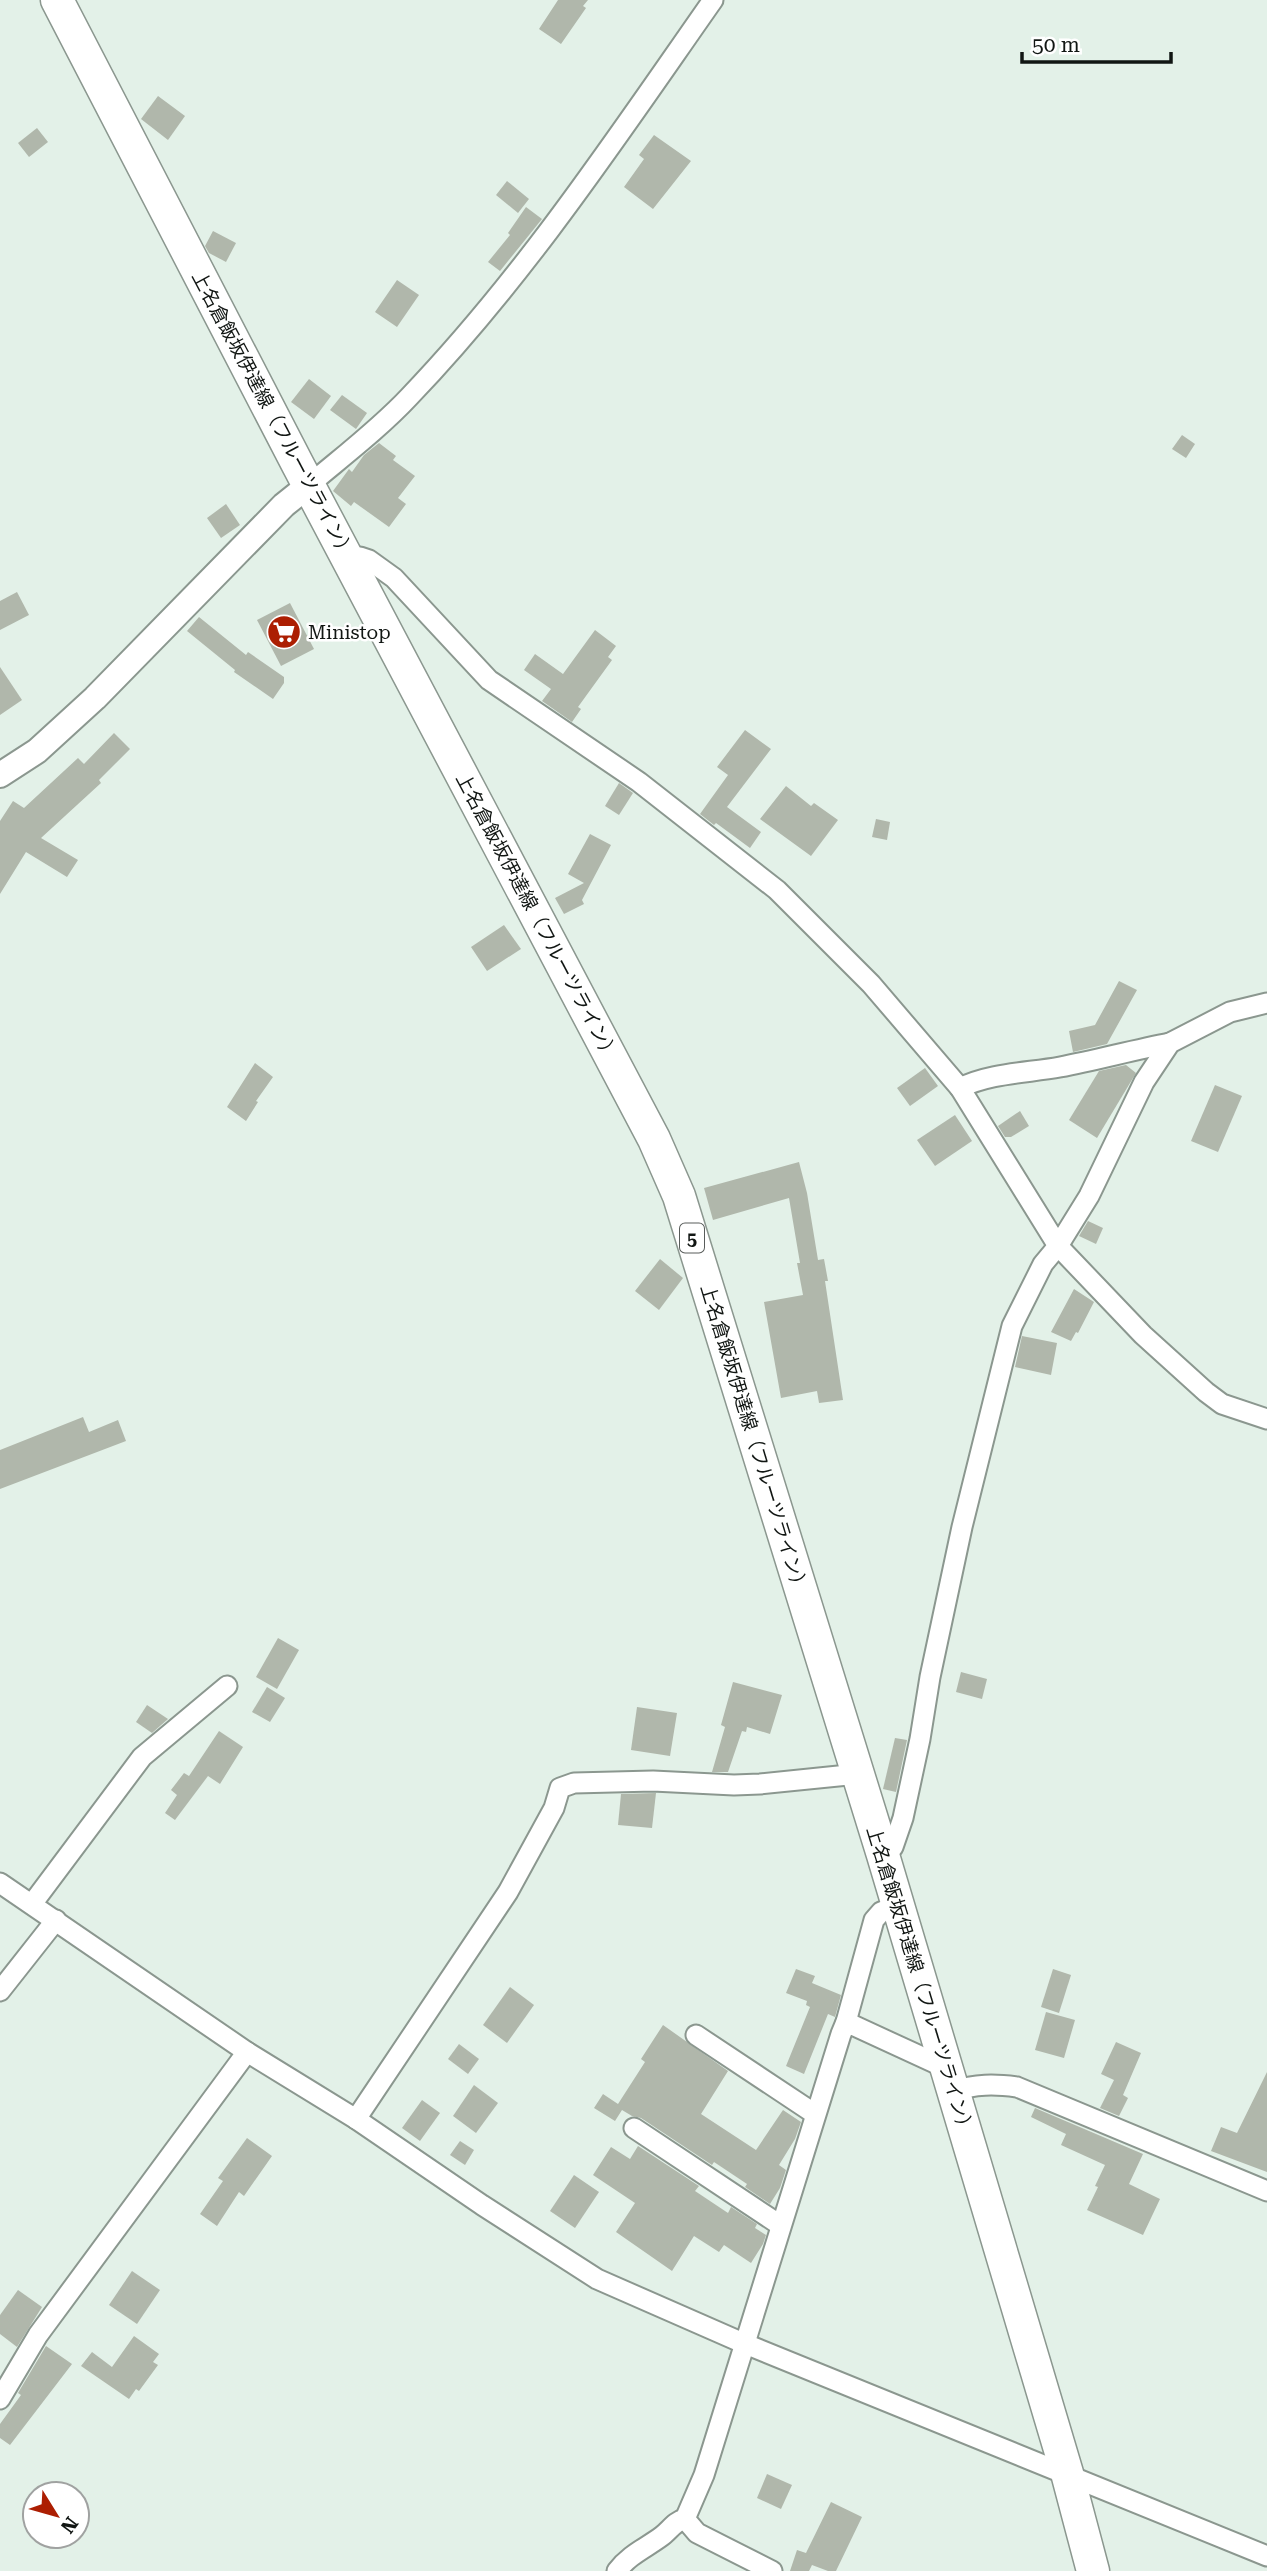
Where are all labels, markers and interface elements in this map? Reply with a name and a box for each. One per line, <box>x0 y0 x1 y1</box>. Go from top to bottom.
scale bar <box>1022 21 1171 65</box>
text: 50 m <box>1032 33 1080 57</box>
street label: 上名倉飯坂伊達線（フルーツライン） <box>187 267 359 563</box>
supermarket icon: Ministop <box>265 613 303 651</box>
place label: Ministop <box>308 621 391 644</box>
street label: 上名倉飯坂伊達線（フルーツライン） <box>451 769 623 1065</box>
road number: 5 <box>680 1224 704 1252</box>
street label: 上名倉飯坂伊達線（フルーツライン） <box>696 1281 812 1597</box>
street label: 上名倉飯坂伊達線（フルーツライン） <box>862 1823 978 2139</box>
north arrow <box>21 2480 91 2550</box>
text: N <box>55 2512 83 2538</box>

